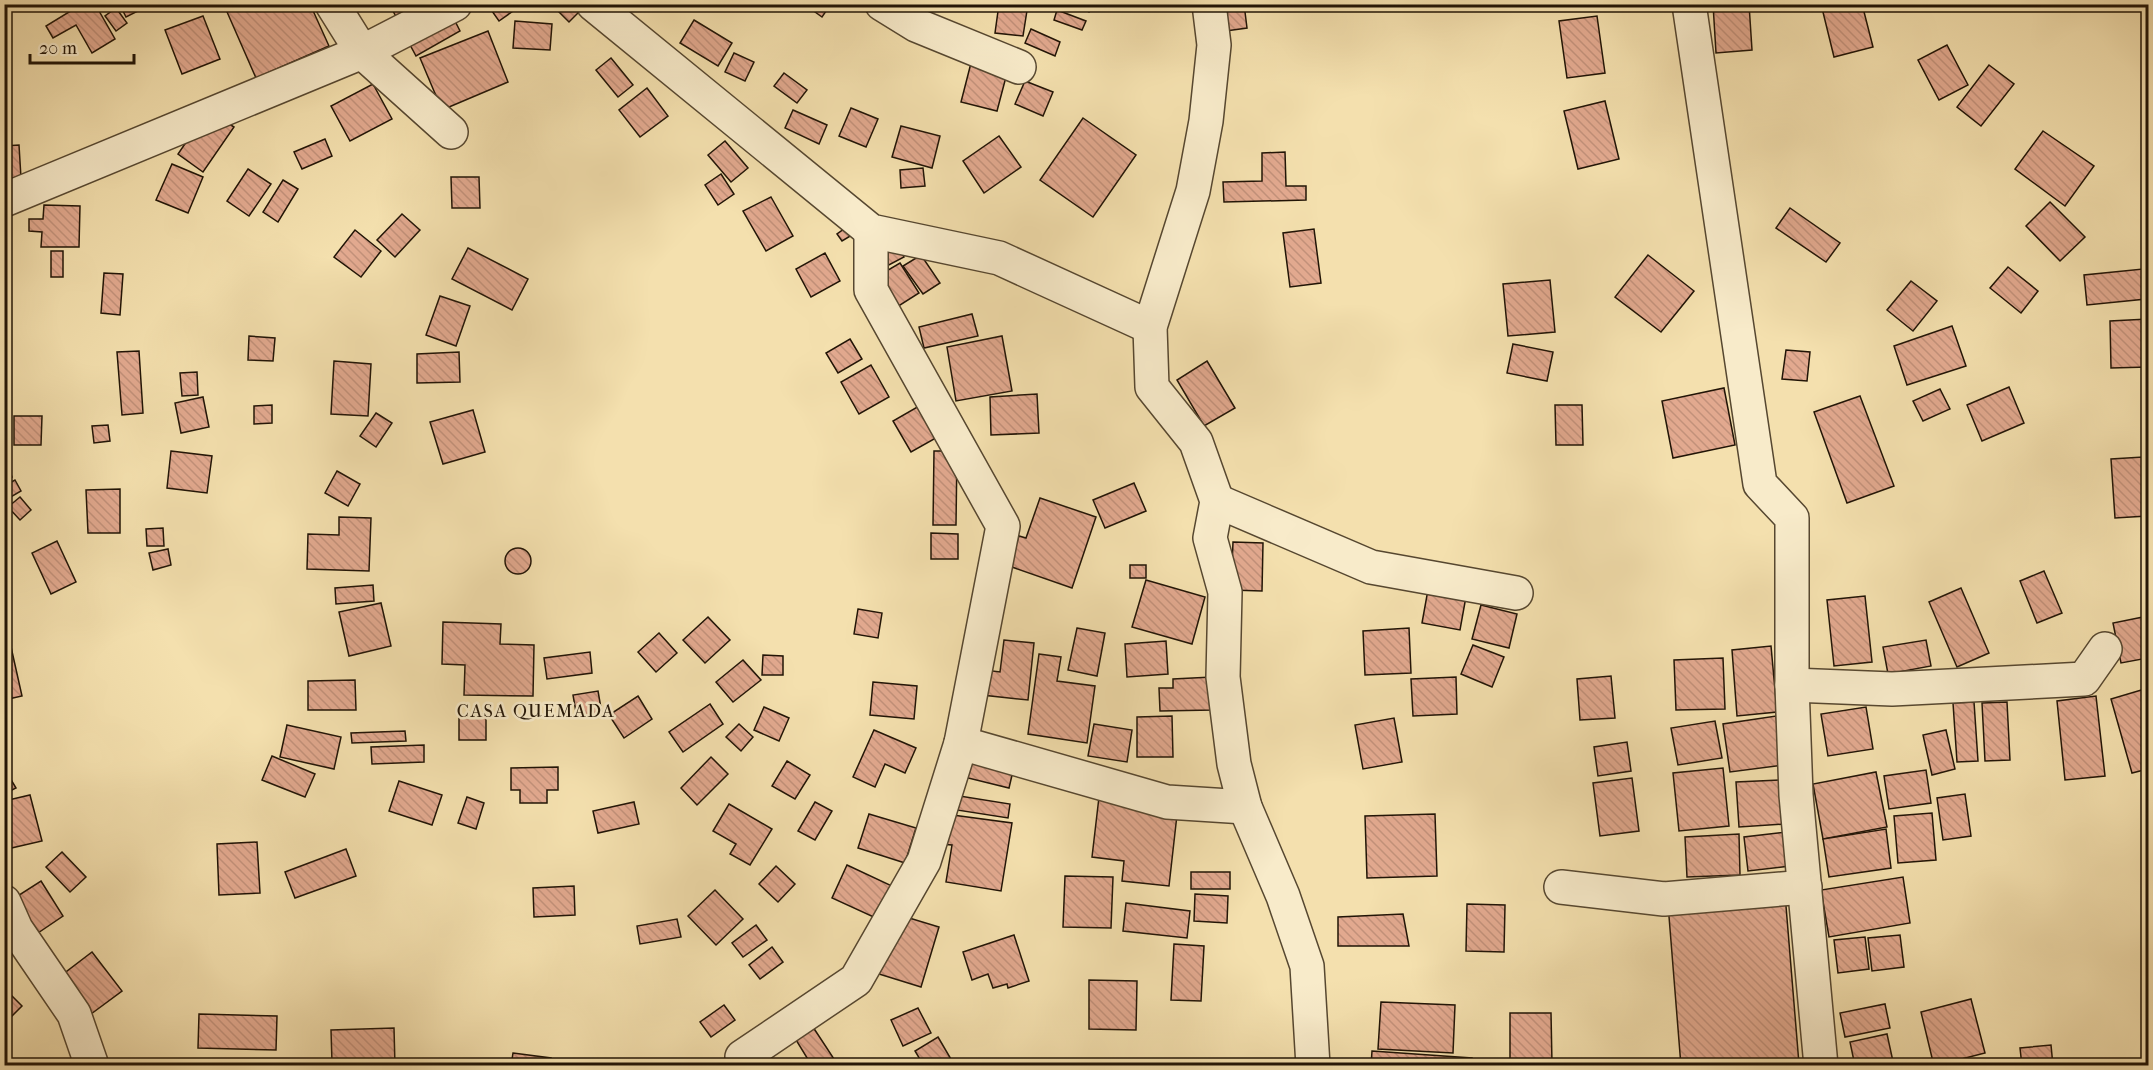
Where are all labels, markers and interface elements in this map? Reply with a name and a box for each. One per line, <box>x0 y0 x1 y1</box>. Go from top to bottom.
scale bar <box>30 27 134 65</box>
text: 20 m <box>39 38 77 59</box>
district label: CASA QUEMADA <box>457 701 615 722</box>

